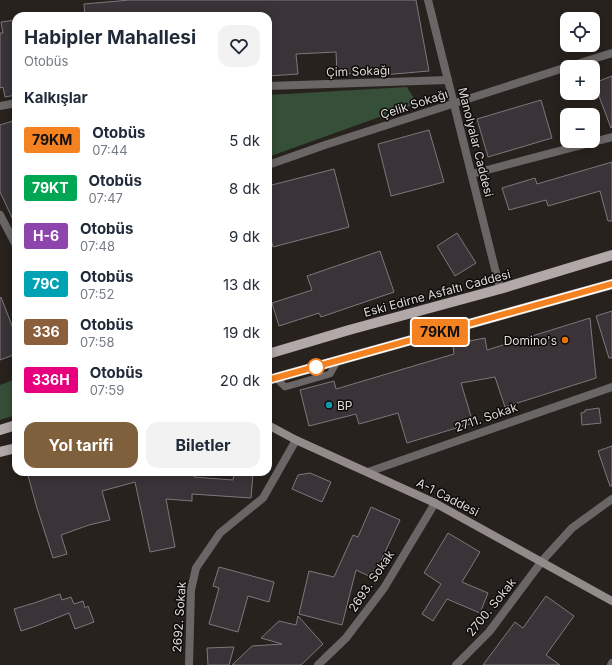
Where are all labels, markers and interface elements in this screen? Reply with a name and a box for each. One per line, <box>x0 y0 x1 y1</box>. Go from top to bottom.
map controls <box>560 12 600 148</box>
button: locate <box>560 12 600 52</box>
button: heart <box>218 25 260 67</box>
text: Habipler Mahallesi <box>24 26 196 49</box>
text: Otobüs <box>24 53 68 69</box>
button: + <box>560 60 600 100</box>
street label: Çim Sokağı <box>326 62 390 80</box>
street label: Çelik Sokağı <box>378 86 450 122</box>
street label: Manolyalar Caddesi <box>455 86 497 198</box>
text: Kalkışlar <box>24 88 88 107</box>
button: − <box>560 108 600 148</box>
text: Otobüs <box>92 123 146 142</box>
text: 79KM <box>32 131 72 148</box>
text: 5 dk <box>229 131 260 150</box>
text: 07:44 <box>92 142 128 158</box>
text: Otobüs <box>89 171 142 190</box>
text: 79KT <box>32 179 69 196</box>
text: 8 dk <box>229 179 260 198</box>
text: 07:47 <box>89 190 123 206</box>
text: Otobüs <box>80 219 133 238</box>
text: H-6 <box>33 227 59 244</box>
text: 9 dk <box>229 227 260 246</box>
text: 07:48 <box>80 238 115 254</box>
street label: Eski Edirne Asfaltı Caddesi <box>362 266 512 320</box>
text: Otobüs <box>80 267 133 286</box>
text: 79C <box>32 275 60 292</box>
text: 13 dk <box>223 275 260 294</box>
text: 07:52 <box>80 286 114 302</box>
text: Otobüs <box>80 315 133 334</box>
line badge: 79KM <box>412 319 468 345</box>
text: 336 <box>32 323 60 340</box>
text: 19 dk <box>223 323 260 342</box>
text: 79KM <box>420 323 460 340</box>
place label: Domino's <box>504 333 557 348</box>
text: 07:58 <box>80 334 115 350</box>
marker: Domino's <box>560 335 570 345</box>
unlabelled marker <box>307 358 325 376</box>
text: Otobüs <box>90 363 143 382</box>
text: 336H <box>32 371 70 388</box>
text: 20 dk <box>220 371 260 390</box>
text: 07:59 <box>90 382 124 398</box>
place label: BP <box>337 398 353 413</box>
street label: 2711. Sokak <box>453 399 520 435</box>
marker: BP <box>324 400 334 410</box>
button: Yol tarifi <box>24 422 138 468</box>
button: Biletler <box>146 422 260 468</box>
street label: A-1 Caddesi <box>414 475 482 519</box>
street label: 2693. Sokak <box>345 547 397 615</box>
street label: 2700. Sokak <box>463 575 519 639</box>
street label: 2692. Sokak <box>169 581 189 653</box>

